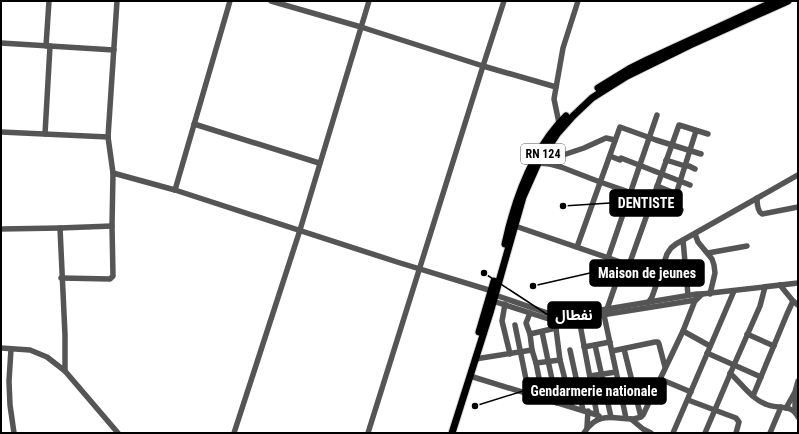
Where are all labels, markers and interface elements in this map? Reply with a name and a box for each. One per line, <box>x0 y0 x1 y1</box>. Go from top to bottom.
road number: RN 124 <box>521 144 565 164</box>
callout: DENTISTE <box>610 190 682 216</box>
text: DENTISTE <box>618 195 674 211</box>
callout: Maison de jeunes <box>590 260 704 286</box>
text: Maison de jeunes <box>598 265 696 281</box>
callout: نفطال <box>548 302 601 328</box>
text: نفطال <box>555 307 593 324</box>
callout: Gendarmerie nationale <box>523 378 666 404</box>
text: Gendarmerie nationale <box>530 383 658 399</box>

